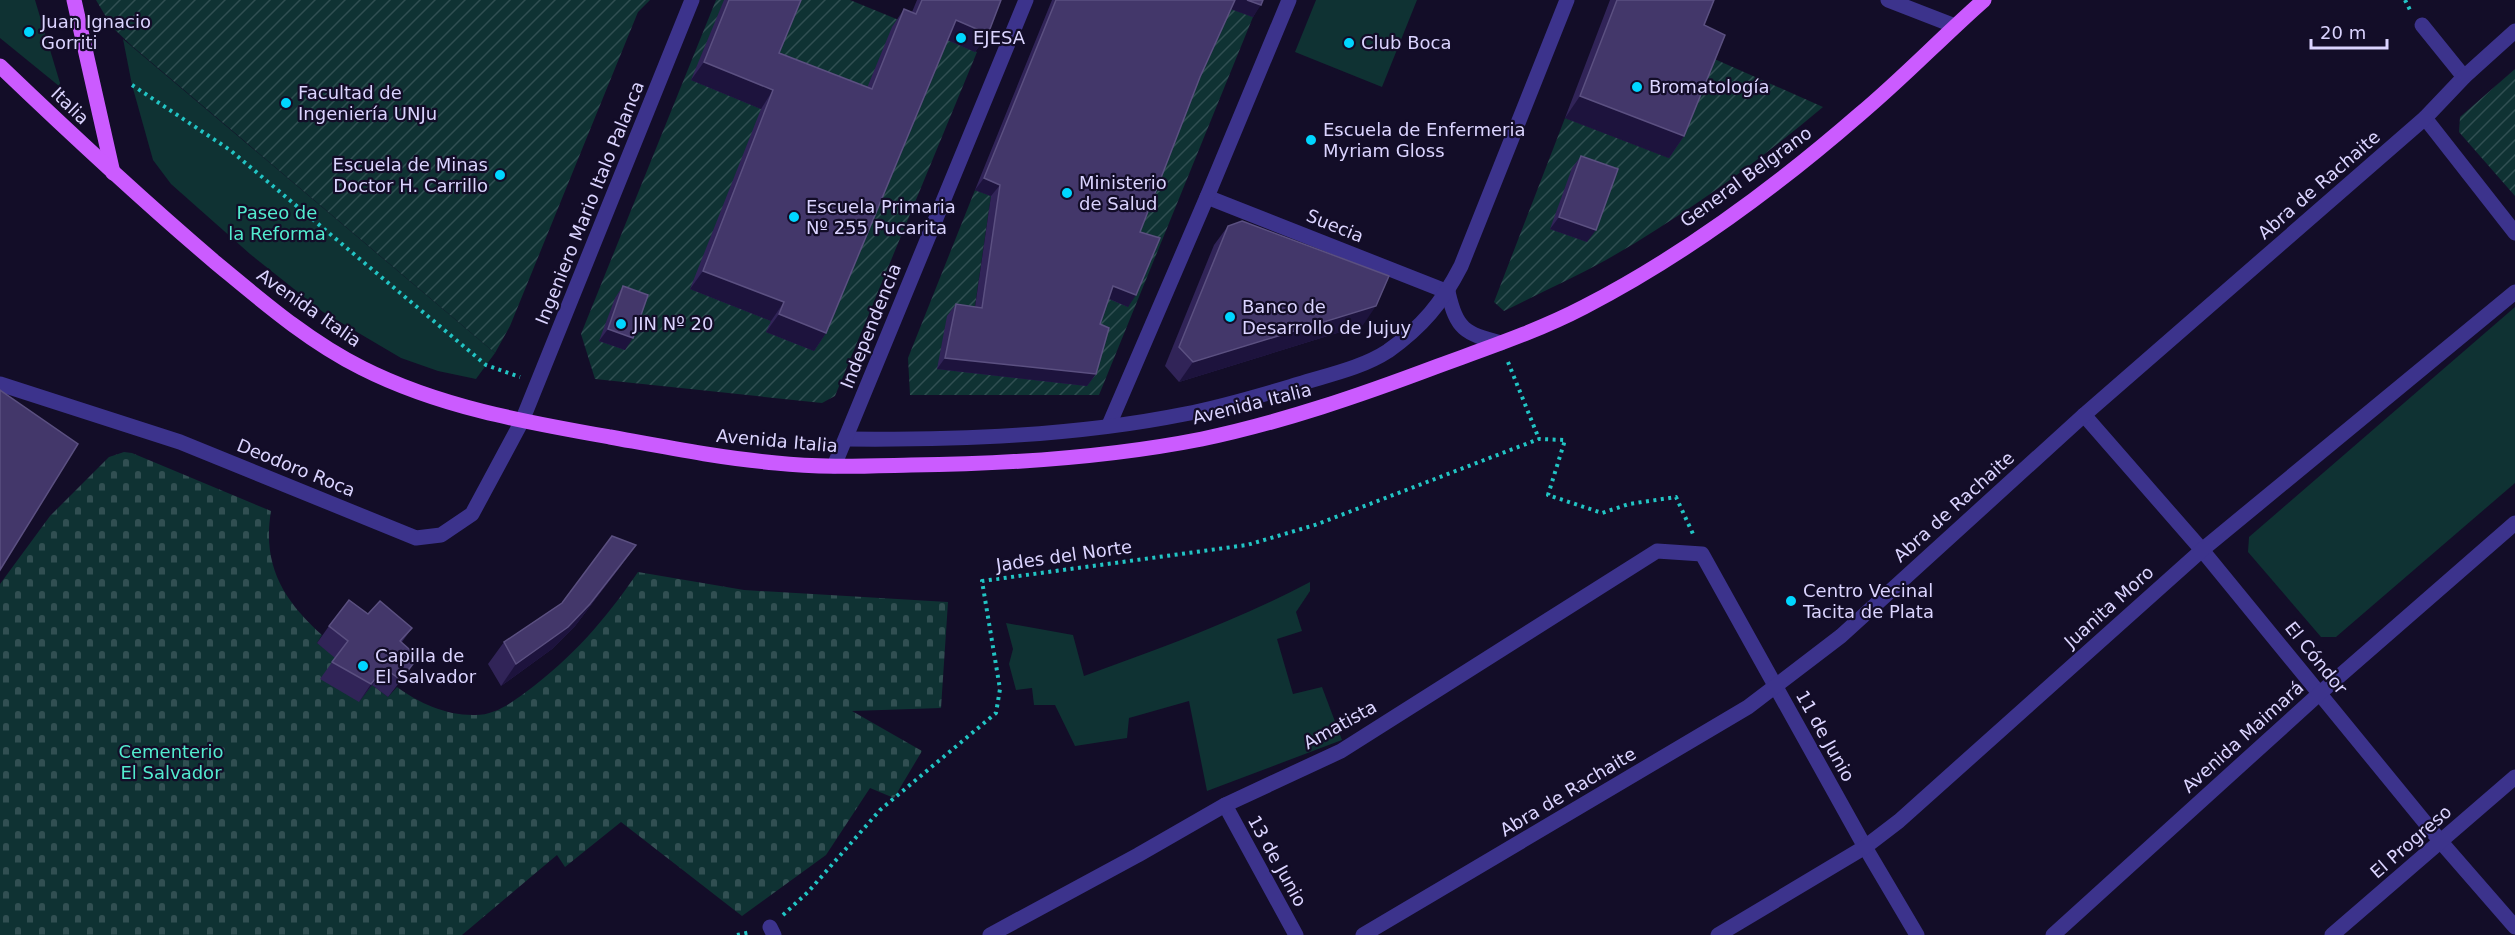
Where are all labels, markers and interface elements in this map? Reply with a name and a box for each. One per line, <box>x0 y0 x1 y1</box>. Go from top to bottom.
place label: Juan Ignacio Gorriti <box>40 11 151 53</box>
scale bar <box>2311 12 2388 50</box>
text: 20 m <box>2320 22 2366 43</box>
marker: Juan Ignacio Gorriti <box>22 25 36 39</box>
place label: EJESA <box>973 27 1026 48</box>
marker: EJESA <box>954 31 968 45</box>
place label: Club Boca <box>1361 32 1451 53</box>
marker: Club Boca <box>1342 36 1356 50</box>
place label: Bromatología <box>1649 76 1769 97</box>
street label: Ingeniero Mario Italo Palanca <box>531 78 648 328</box>
marker: Bromatología <box>1630 80 1644 94</box>
place label: Facultad de Ingeniería UNJu <box>298 82 437 124</box>
street label: Italia <box>47 83 94 129</box>
marker: Facultad de Ingeniería UNJu <box>279 96 293 110</box>
place label: Escuela de Enfermeria Myriam Gloss <box>1323 119 1525 161</box>
street label: General Belgrano <box>1676 122 1816 231</box>
street label: Abra de Rachaite <box>2253 126 2384 243</box>
marker: Escuela de Enfermeria Myriam Gloss <box>1304 133 1318 147</box>
place label: Escuela de Minas Doctor H. Carrillo <box>333 154 488 196</box>
marker: Escuela de Minas Doctor H. Carrillo <box>493 168 507 182</box>
place label: Ministerio de Salud <box>1079 172 1167 214</box>
marker: Ministerio de Salud <box>1060 186 1074 200</box>
place label: Escuela Primaria Nº 255 Pucarita <box>806 196 956 238</box>
park label: Paseo de la Reforma <box>228 202 326 244</box>
street label: Suecia <box>1304 205 1367 246</box>
marker: Escuela Primaria Nº 255 Pucarita <box>787 210 801 224</box>
street label: Independencia <box>836 260 905 391</box>
street label: Avenida Italia <box>253 264 365 351</box>
place label: Banco de Desarrollo de Jujuy <box>1242 296 1412 338</box>
marker: Banco de Desarrollo de Jujuy <box>1223 310 1237 324</box>
place label: JIN Nº 20 <box>632 313 713 334</box>
marker: JIN Nº 20 <box>614 317 628 331</box>
street label: Avenida Italia <box>1190 379 1314 428</box>
street label: Avenida Italia <box>715 425 839 456</box>
street label: Deodoro Roca <box>234 434 358 501</box>
street label: Abra de Rachaite <box>1889 447 2018 566</box>
street label: Jades del Norte <box>994 536 1133 576</box>
street label: Juanita Moro <box>2059 561 2158 653</box>
place label: Centro Vecinal Tacita de Plata <box>1802 580 1934 622</box>
marker: Centro Vecinal Tacita de Plata <box>1784 594 1798 608</box>
street label: El Cóndor <box>2281 617 2352 699</box>
place label: Capilla de El Salvador <box>375 645 477 687</box>
marker: Capilla de El Salvador <box>356 659 370 673</box>
street label: Avenida Maimará <box>2178 677 2308 797</box>
street label: 11 de Junio <box>1792 686 1859 785</box>
street label: Amatista <box>1300 696 1380 753</box>
park label: Cementerio El Salvador <box>118 741 224 783</box>
street label: Abra de Rachaite <box>1496 743 1639 840</box>
street label: El Progreso <box>2366 801 2456 883</box>
street label: 13 de Junio <box>1244 811 1311 910</box>

